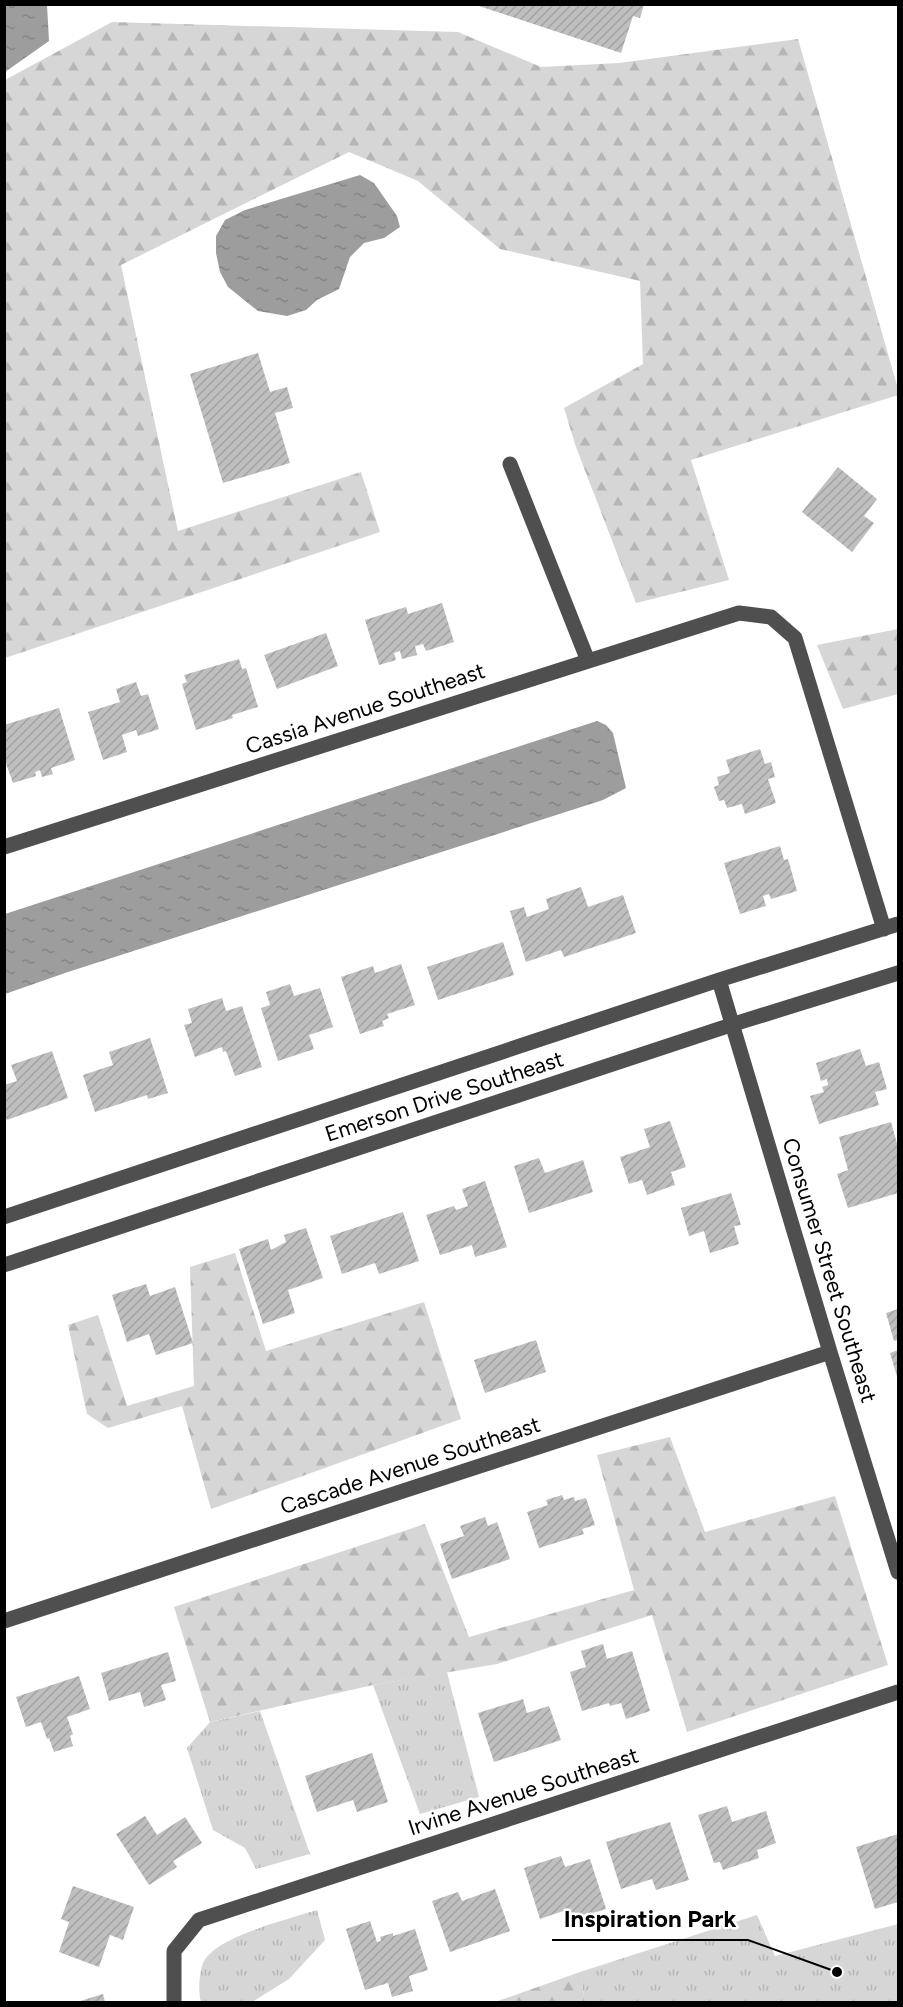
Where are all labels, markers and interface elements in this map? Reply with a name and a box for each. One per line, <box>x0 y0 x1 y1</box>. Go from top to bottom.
street label: Cassia Avenue Southeast <box>242 657 488 760</box>
street label: Emerson Drive Southeast <box>321 1045 567 1148</box>
street label: Consumer Street Southeast <box>776 1135 883 1406</box>
street label: Cascade Avenue Southeast <box>277 1411 543 1520</box>
street label: Irvine Avenue Southeast <box>405 1741 642 1841</box>
callout: Inspiration Park <box>552 1898 748 1940</box>
text: Inspiration Park <box>564 1904 736 1933</box>

